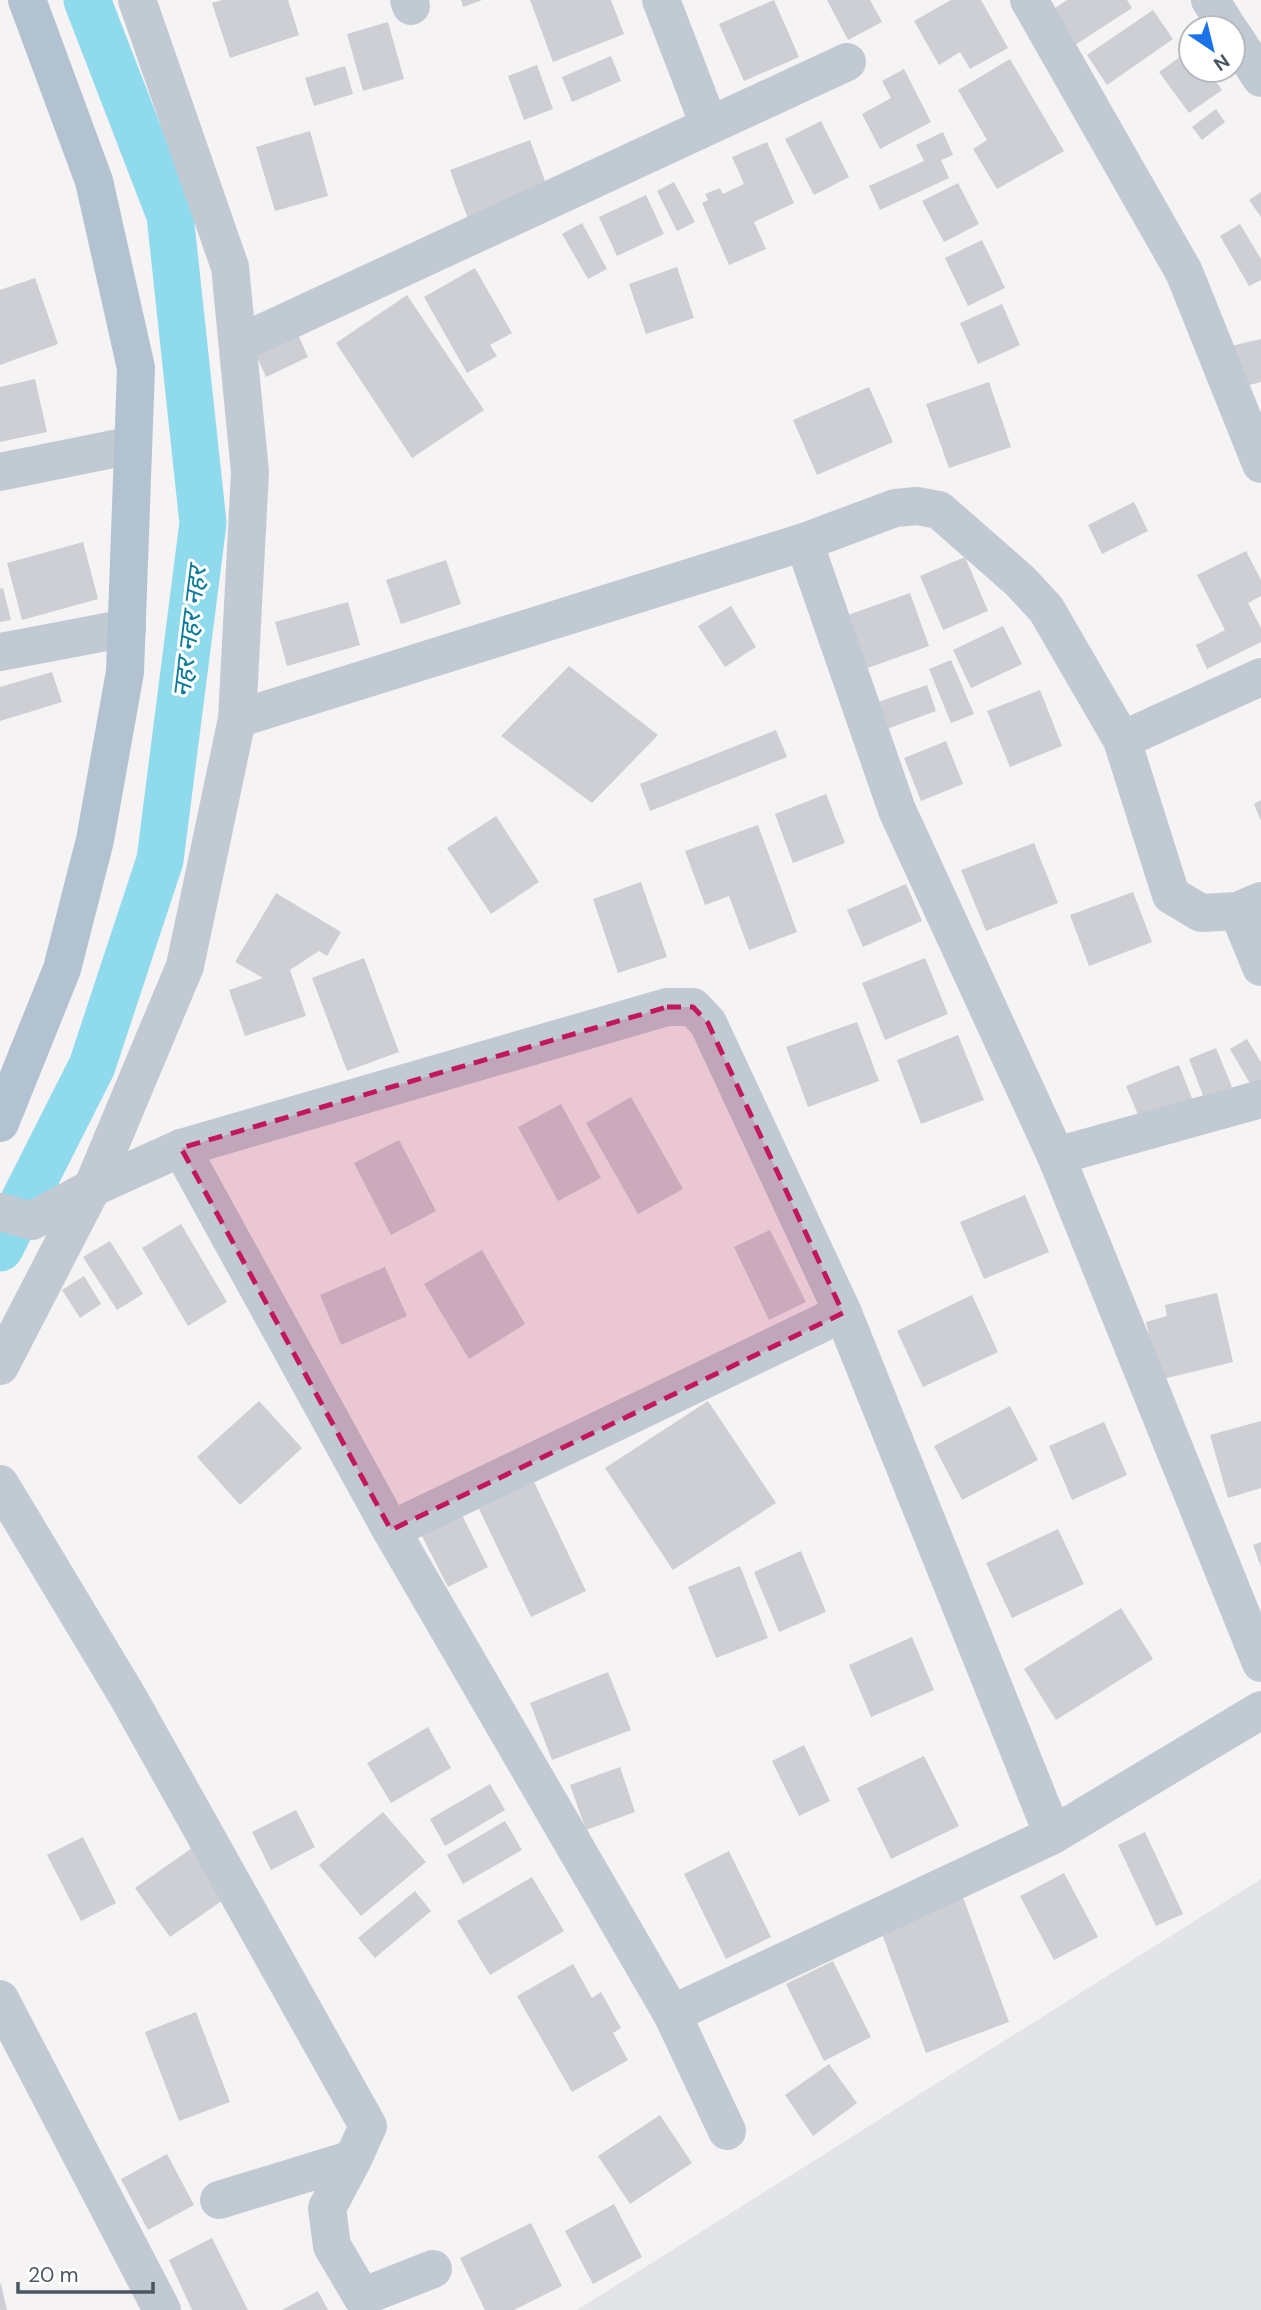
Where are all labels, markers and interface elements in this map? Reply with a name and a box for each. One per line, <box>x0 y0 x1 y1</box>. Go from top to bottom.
north arrow <box>1177 14 1247 84</box>
text: N <box>1209 48 1234 77</box>
water label: नहर नहर नहर <box>164 559 215 699</box>
scale bar <box>18 2250 152 2294</box>
text: 20 m <box>28 2261 79 2289</box>

